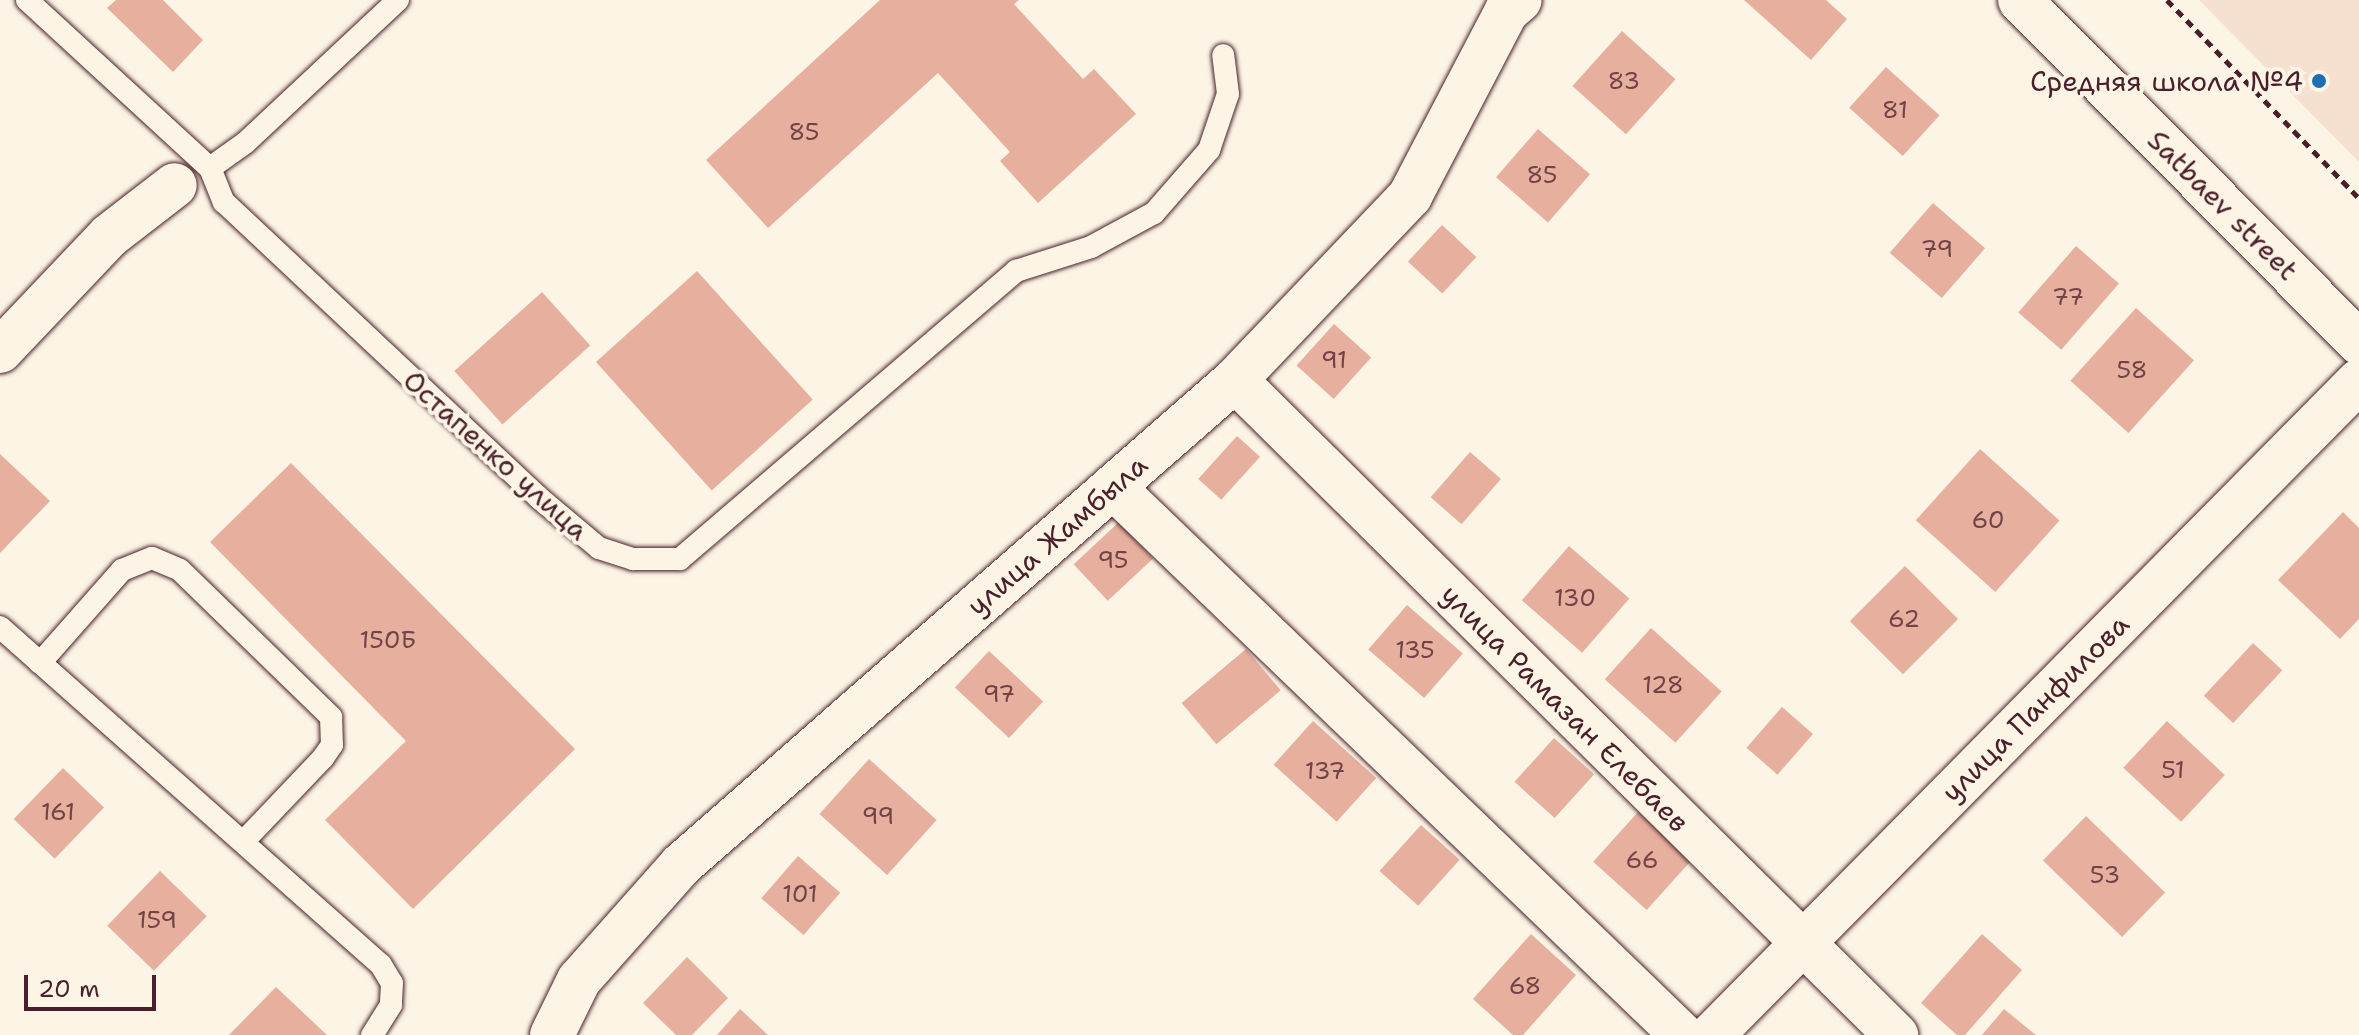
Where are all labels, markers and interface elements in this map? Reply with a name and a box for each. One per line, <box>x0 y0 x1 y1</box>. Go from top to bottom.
place label: Средняя школа №4 <box>2030 64 2303 98</box>
house number: 83 <box>1608 68 1640 96</box>
marker: Средняя школа №4 <box>2310 72 2328 90</box>
house number: 81 <box>1882 97 1908 125</box>
house number: 85 <box>789 119 819 147</box>
street label: Satbaev street <box>2141 123 2305 287</box>
house number: 85 <box>1527 162 1557 190</box>
house number: 79 <box>1921 236 1953 264</box>
house number: 77 <box>2052 284 2084 312</box>
house number: 91 <box>1321 347 1347 375</box>
house number: 58 <box>2117 357 2147 385</box>
street label: Остапенко улица <box>397 363 595 547</box>
street label: улица Жамбыла <box>960 448 1154 622</box>
house number: 60 <box>1972 507 2004 535</box>
house number: 95 <box>1097 547 1129 575</box>
street label: улица Рамазан Елебаев <box>1434 577 1696 839</box>
house number: 130 <box>1554 585 1596 613</box>
house number: 62 <box>1888 606 1920 634</box>
street label: улица Панфилова <box>1934 607 2136 809</box>
house number: 150Б <box>360 627 416 655</box>
house number: 135 <box>1395 637 1435 665</box>
house number: 128 <box>1642 672 1684 700</box>
house number: 97 <box>983 681 1015 709</box>
house number: 51 <box>2161 757 2185 785</box>
house number: 137 <box>1305 758 1345 786</box>
house number: 161 <box>41 799 75 827</box>
house number: 99 <box>862 803 894 831</box>
house number: 66 <box>1626 847 1658 875</box>
house number: 53 <box>2090 862 2120 890</box>
house number: 101 <box>782 881 818 909</box>
house number: 159 <box>137 907 177 935</box>
scale bar <box>28 959 160 1009</box>
text: 20 m <box>38 973 100 1005</box>
house number: 68 <box>1509 973 1541 1001</box>

